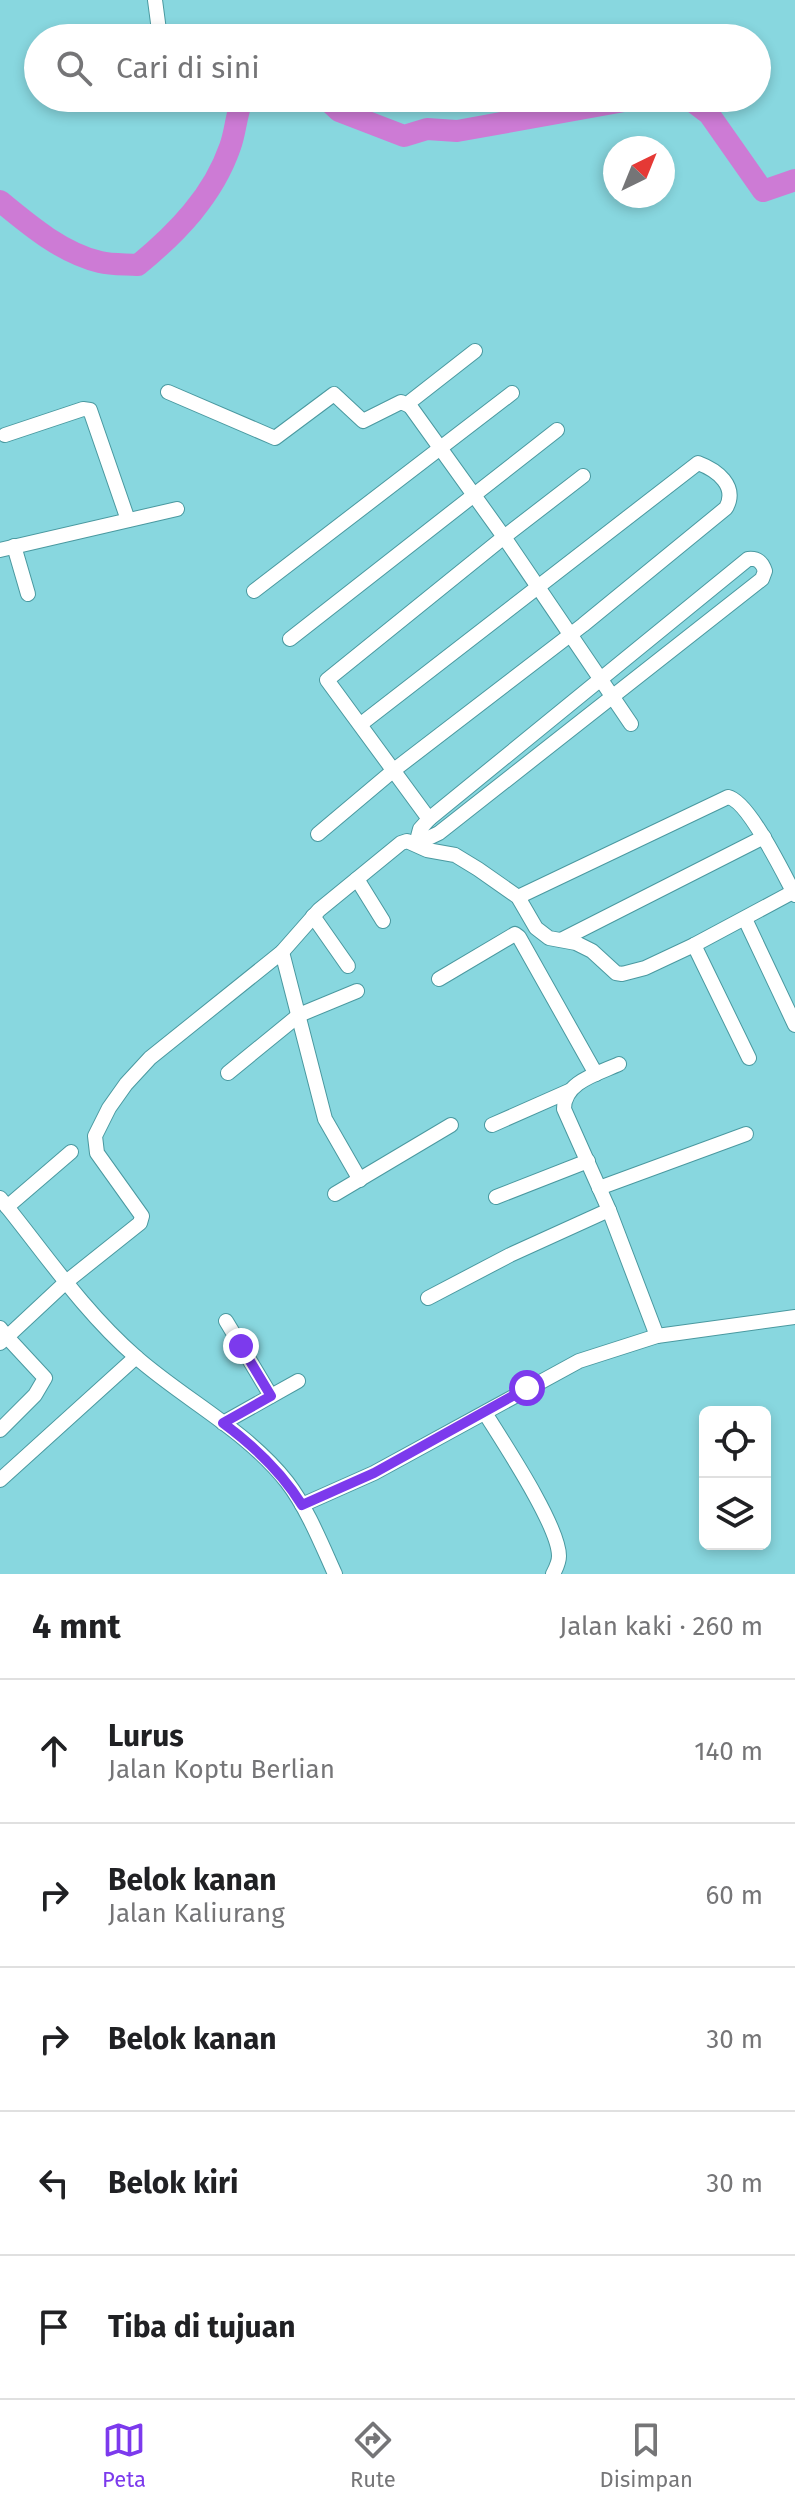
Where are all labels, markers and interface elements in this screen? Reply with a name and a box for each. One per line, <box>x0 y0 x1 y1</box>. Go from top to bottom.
search box <box>24 24 771 112</box>
icon: search <box>52 46 96 90</box>
text: Cari di sini <box>116 50 260 86</box>
north arrow <box>603 136 675 208</box>
route end <box>223 1328 259 1364</box>
route start <box>509 1370 545 1406</box>
map controls <box>699 1406 771 1550</box>
button: locate <box>699 1406 771 1478</box>
button: layers <box>699 1478 771 1550</box>
text: 4 mnt <box>32 1606 121 1647</box>
text: Jalan kaki · 260 m <box>559 1611 763 1642</box>
text: Lurus <box>108 1718 184 1754</box>
icon: ahead <box>32 1729 76 1773</box>
text: 140 m <box>694 1736 763 1767</box>
text: Jalan Koptu Berlian <box>108 1754 335 1785</box>
text: Belok kanan <box>108 1862 277 1898</box>
icon: right <box>32 1873 76 1917</box>
text: 60 m <box>705 1880 763 1911</box>
text: Jalan Kaliurang <box>108 1898 285 1929</box>
icon: right <box>32 2017 76 2061</box>
text: Belok kanan <box>108 2021 277 2057</box>
text: 30 m <box>706 2024 763 2055</box>
icon: left <box>32 2161 76 2205</box>
text: Belok kiri <box>108 2165 239 2201</box>
text: 30 m <box>706 2168 763 2199</box>
icon: arrive <box>32 2305 76 2349</box>
text: Tiba di tujuan <box>108 2309 295 2345</box>
tab: Peta <box>102 2418 146 2493</box>
tab: Rute <box>350 2418 396 2493</box>
tab: Disimpan <box>600 2418 693 2493</box>

